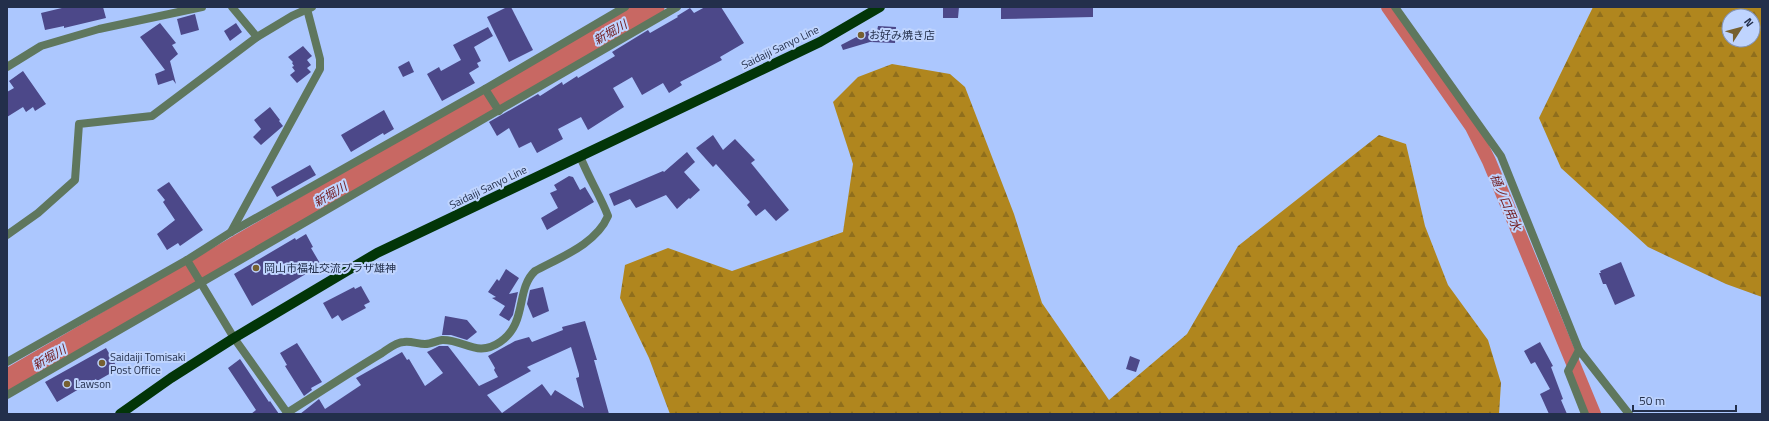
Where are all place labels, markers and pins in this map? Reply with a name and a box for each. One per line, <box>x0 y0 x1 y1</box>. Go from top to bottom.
place label: お好み焼き店 <box>869 27 935 43</box>
marker: お好み焼き店 <box>856 30 866 40</box>
place label: 岡山市福祉交流プラザ雄神 <box>264 260 396 276</box>
marker: 岡山市福祉交流プラザ雄神 <box>251 263 261 273</box>
place label: Saidaiji Tomisaki Post Office <box>110 349 185 378</box>
marker: Saidaiji Tomisaki Post Office <box>97 358 107 368</box>
place label: Lawson <box>75 376 111 392</box>
marker: Lawson <box>62 379 72 389</box>

